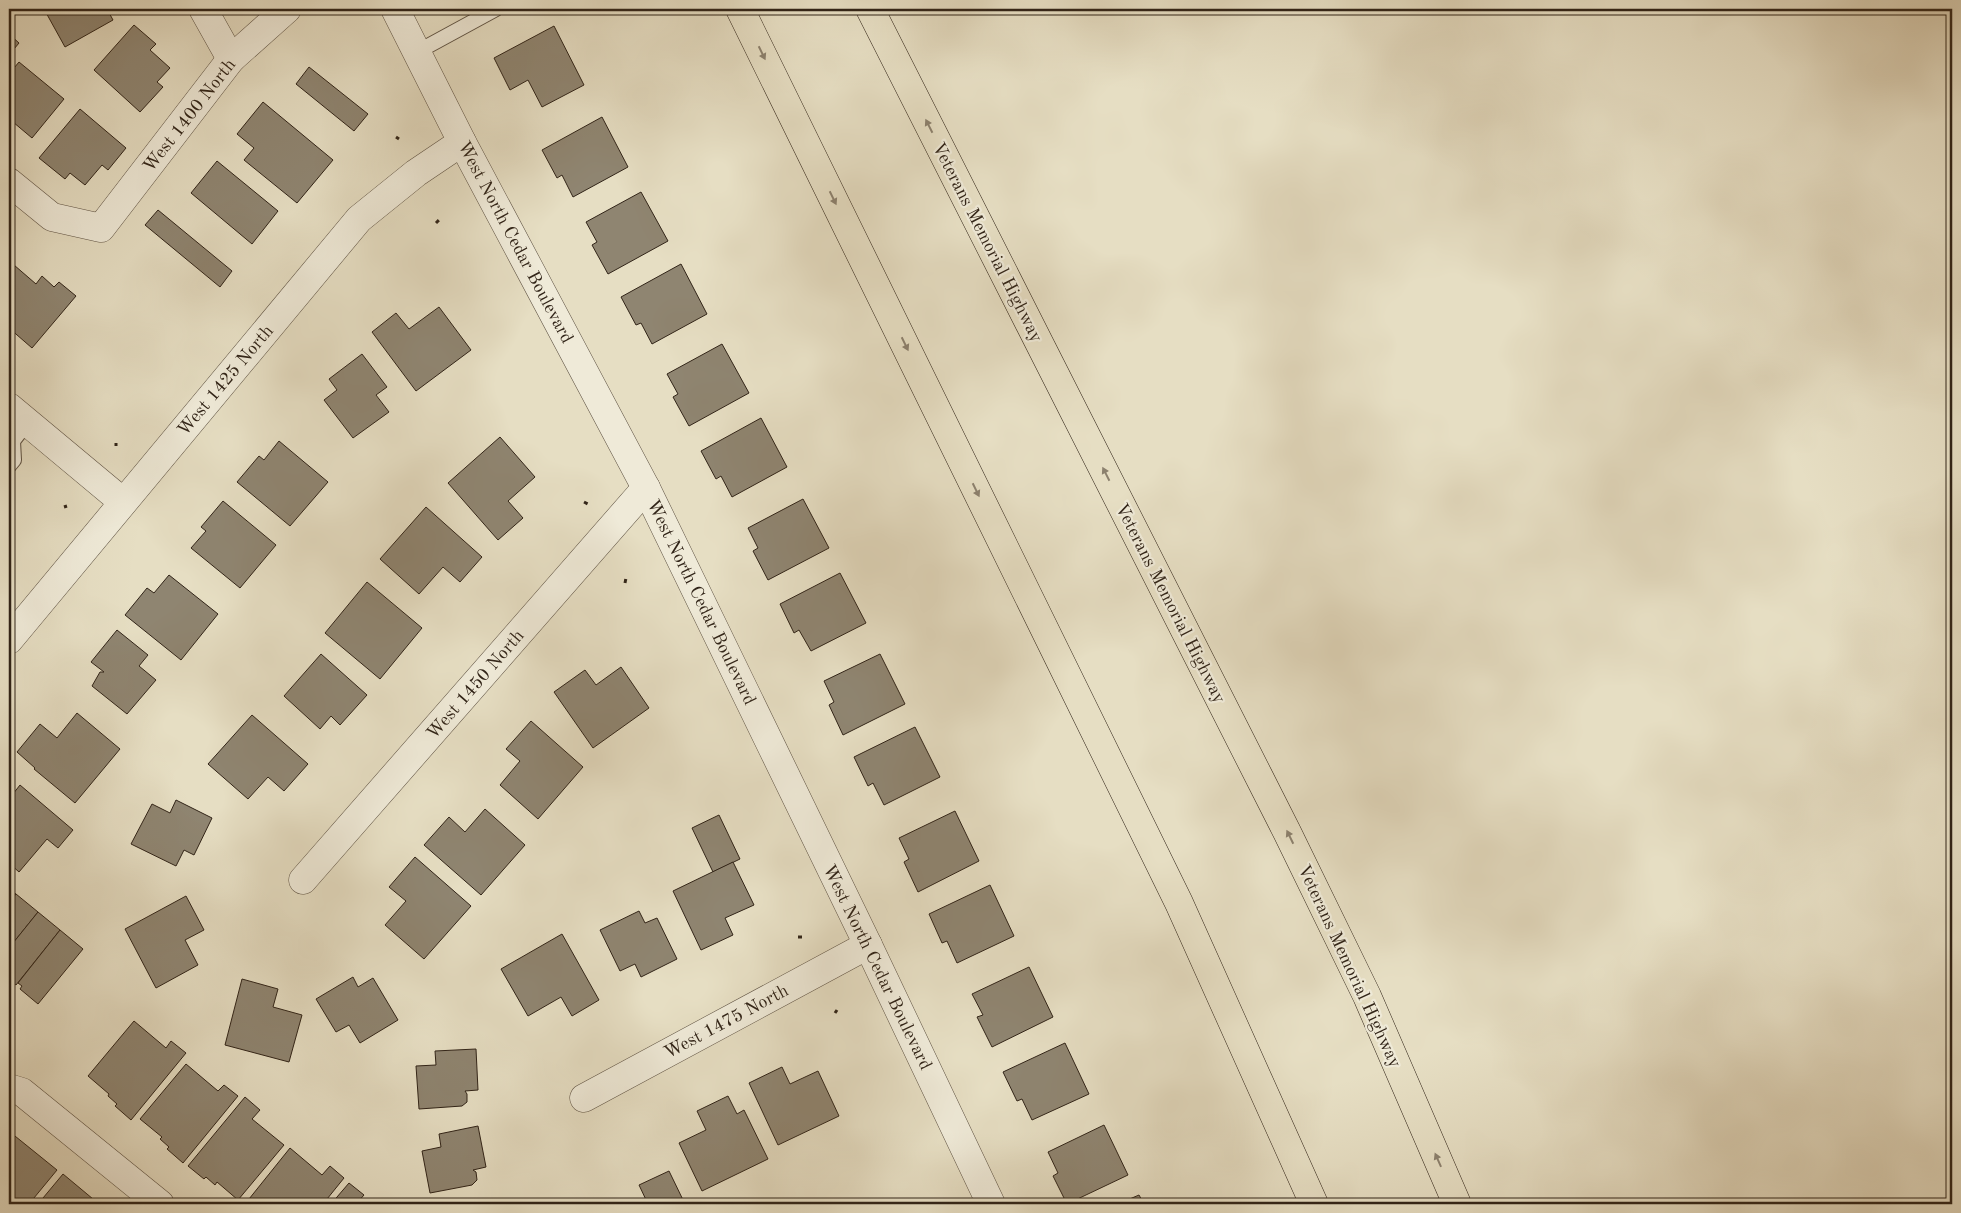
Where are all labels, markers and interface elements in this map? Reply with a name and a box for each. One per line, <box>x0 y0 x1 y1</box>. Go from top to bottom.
one-way arrow <box>758 45 766 60</box>
street label: West 1400 North <box>140 56 239 176</box>
one-way arrow <box>925 119 933 133</box>
street label: West North Cedar Boulevard <box>454 138 576 346</box>
street label: Veterans Memorial Highway <box>929 140 1046 346</box>
one-way arrow <box>829 191 838 206</box>
street label: West 1425 North <box>175 322 277 439</box>
one-way arrow <box>901 337 909 352</box>
one-way arrow <box>1102 466 1110 481</box>
one-way arrow <box>973 483 981 497</box>
street label: West North Cedar Boulevard <box>643 497 759 708</box>
street label: Veterans Memorial Highway <box>1112 501 1229 707</box>
street label: West 1450 North <box>424 627 528 743</box>
one-way arrow <box>1286 830 1294 844</box>
street label: West North Cedar Boulevard <box>819 862 935 1073</box>
street label: Veterans Memorial Highway <box>1294 862 1404 1071</box>
street label: West 1475 North <box>661 981 792 1062</box>
one-way arrow <box>1433 1153 1441 1167</box>

